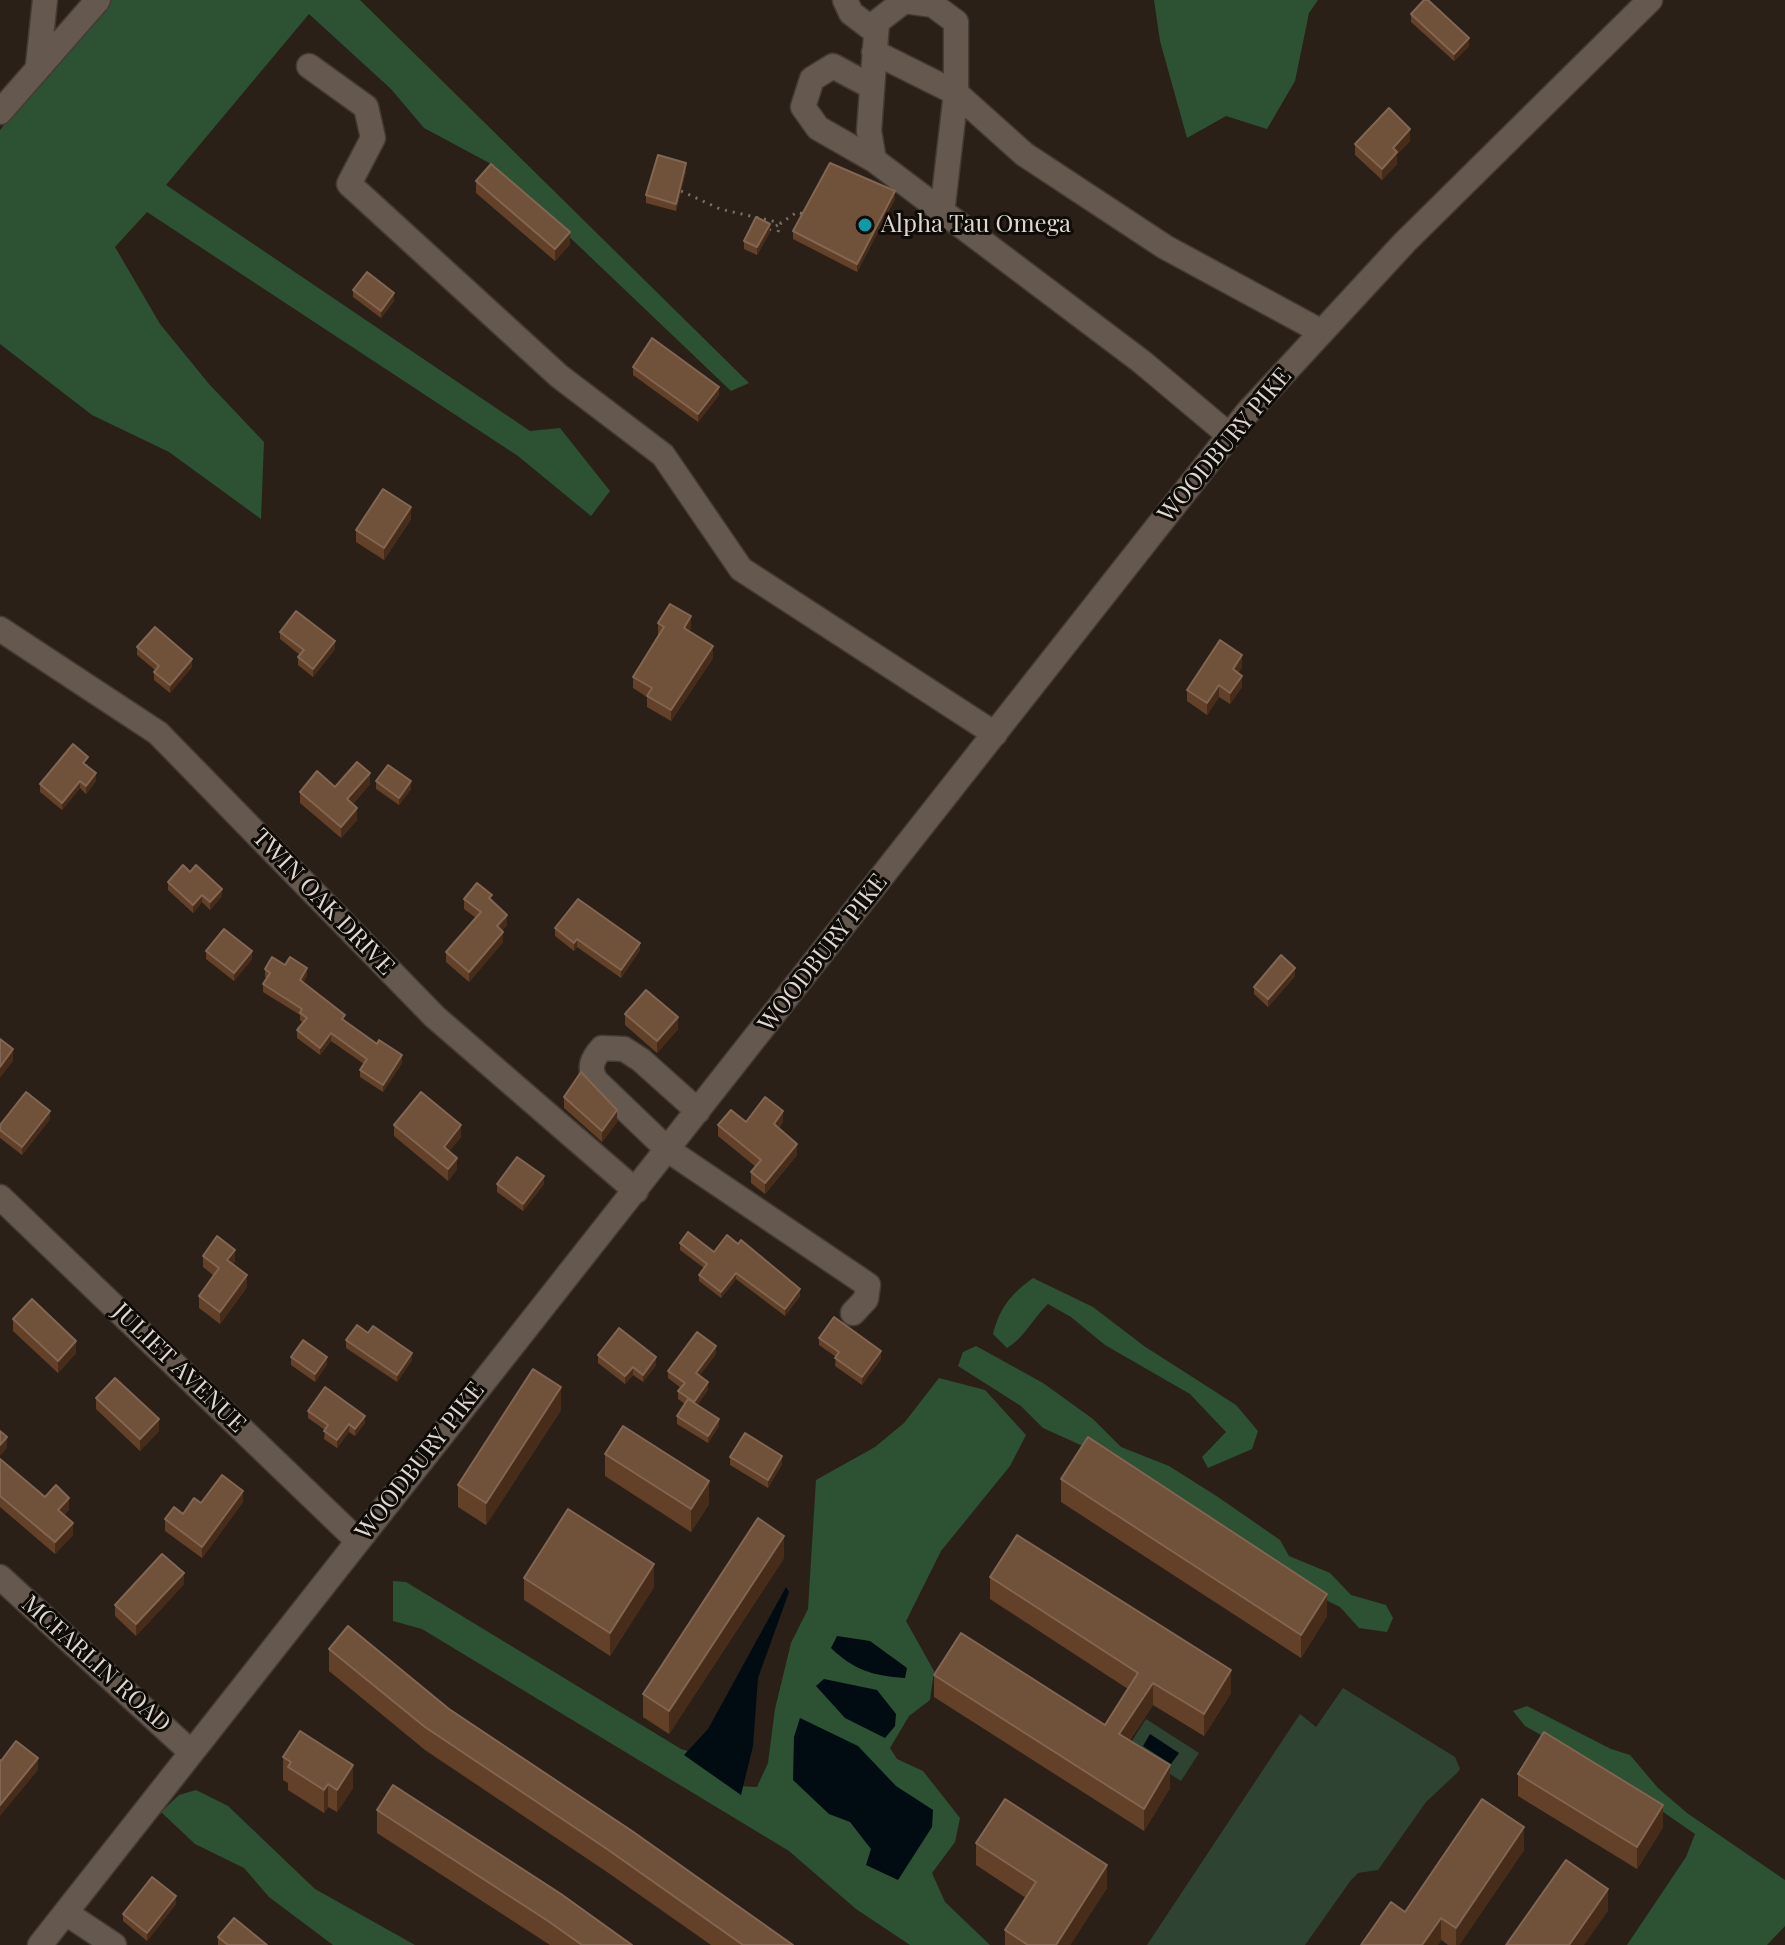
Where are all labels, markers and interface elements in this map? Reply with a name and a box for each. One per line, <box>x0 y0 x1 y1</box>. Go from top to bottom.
place label: Alpha Tau Omega <box>881 211 1071 239</box>
marker: Alpha Tau Omega <box>856 216 874 234</box>
street label: WOODBURY PIKE <box>1152 362 1298 528</box>
street label: TWIN OAK DRIVE <box>246 823 400 981</box>
street label: WOODBURY PIKE <box>752 868 894 1038</box>
street label: JULIET AVENUE <box>107 1297 251 1439</box>
street label: WOODBURY PIKE <box>349 1376 491 1546</box>
street label: MCFARLIN ROAD <box>16 1590 176 1738</box>

